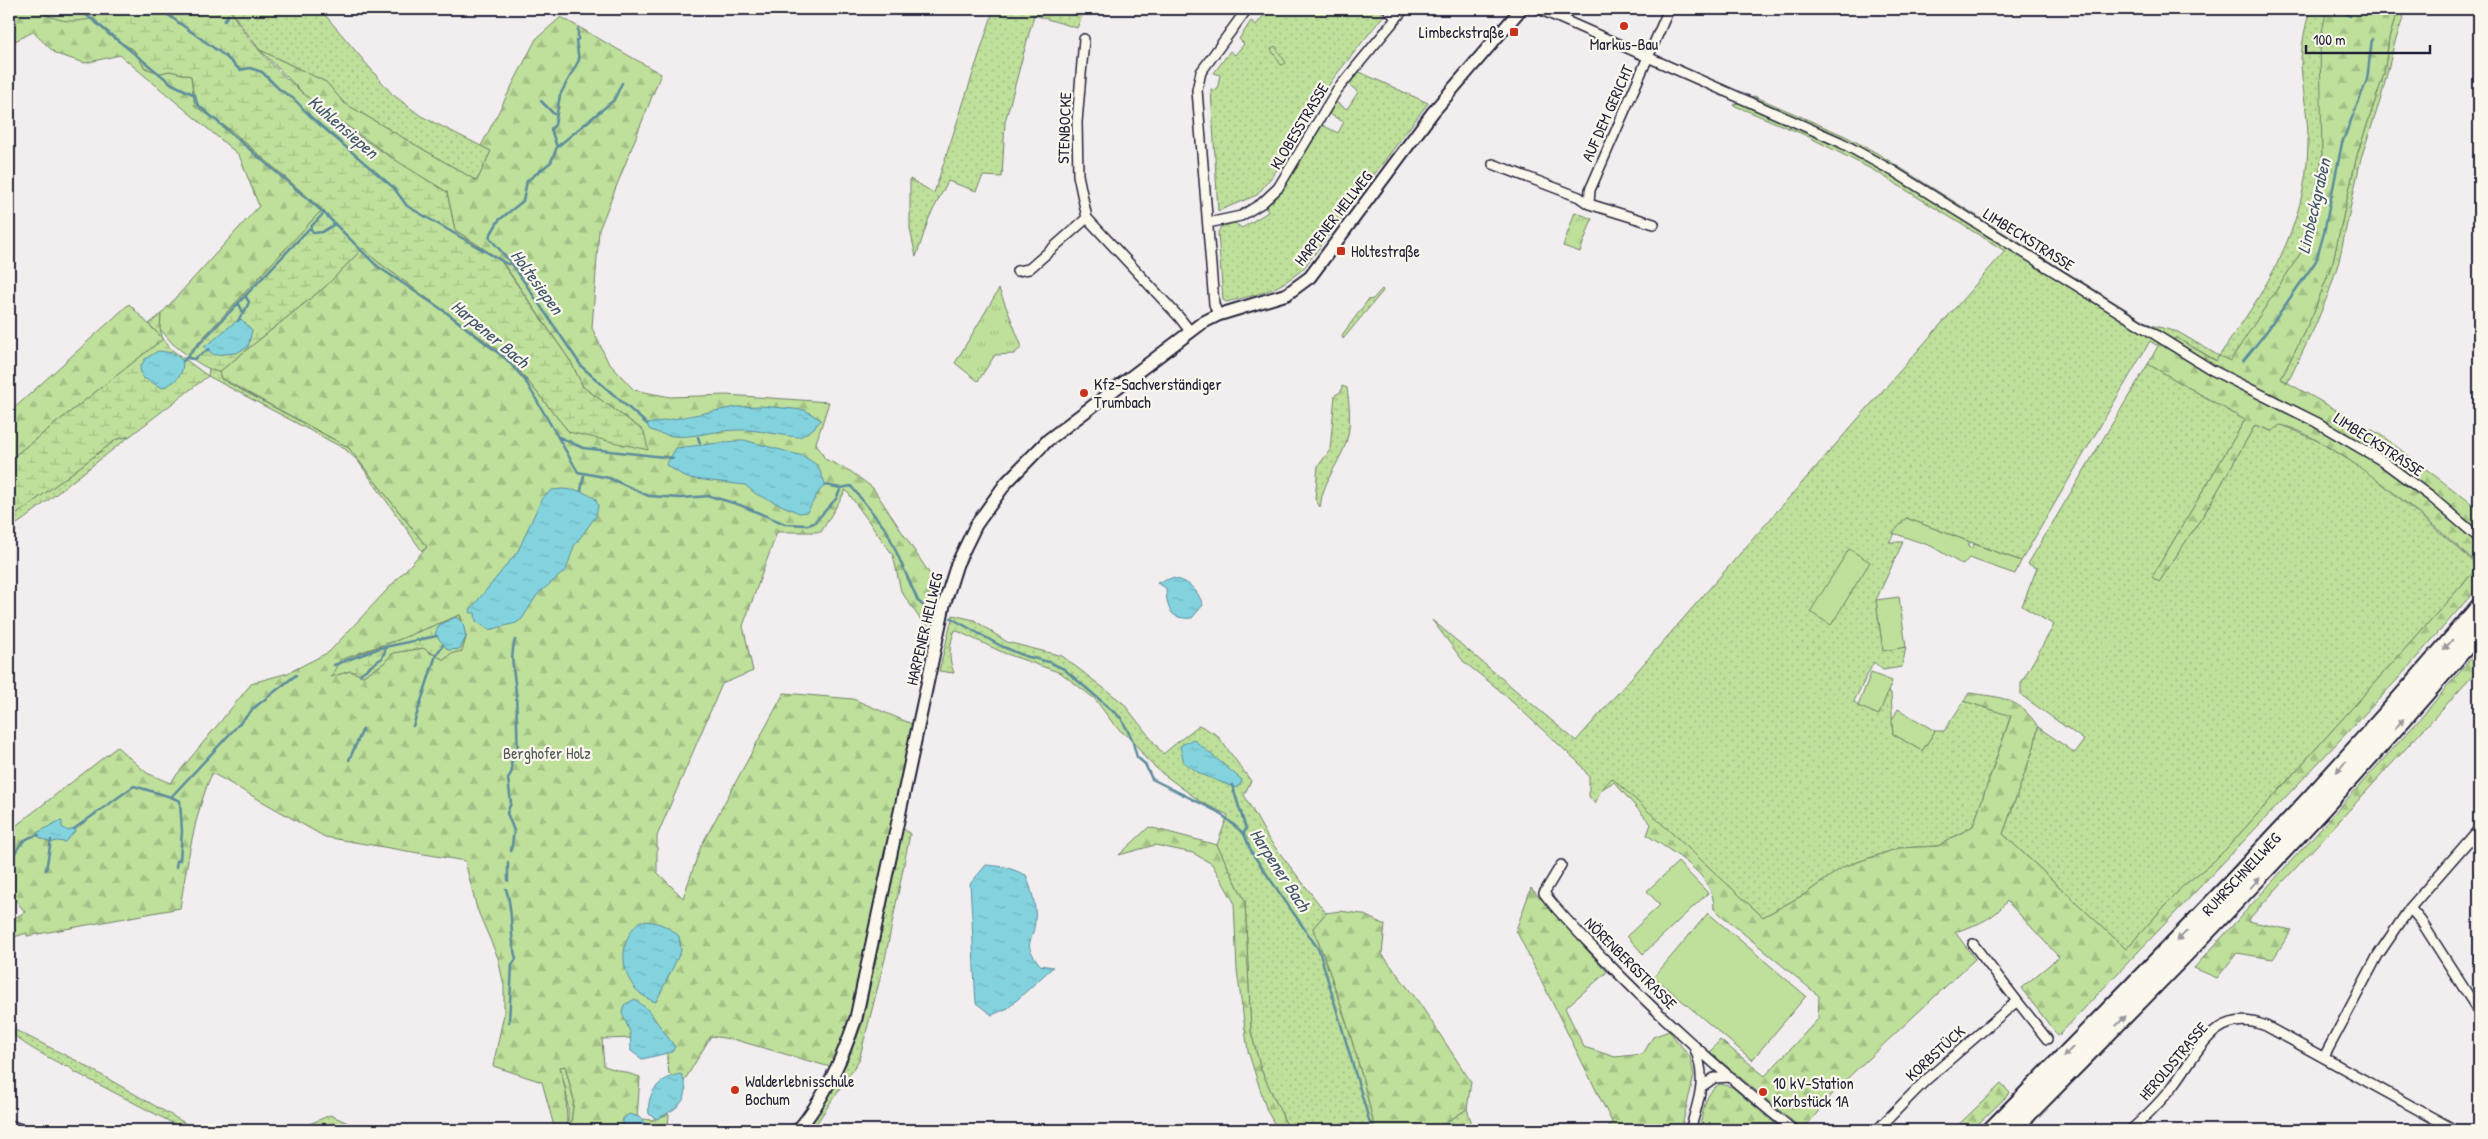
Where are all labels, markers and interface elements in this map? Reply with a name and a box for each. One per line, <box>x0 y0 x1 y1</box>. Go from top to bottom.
marker: Markus-Bau <box>1618 20 1630 32</box>
place label: Limbeckstraße <box>1419 21 1505 43</box>
scale bar <box>2306 22 2429 54</box>
marker: Limbeckstraße <box>1508 26 1520 38</box>
text: 100 m <box>2313 29 2346 50</box>
place label: Markus-Bau <box>1590 33 1659 55</box>
street label: AUF DEM GERICHT <box>1576 61 1638 165</box>
street label: KLOBESSTRASSE <box>1264 79 1334 173</box>
water label: Kuhlensiepen <box>303 89 385 165</box>
street label: STENBOCKE <box>1052 92 1076 164</box>
water label: Limbeckgraben <box>2290 154 2337 256</box>
street label: HARPENER HELLWEG <box>1289 166 1377 270</box>
street label: LIMBECKSTRASSE <box>1979 202 2079 276</box>
place label: Holtestraße <box>1351 240 1421 262</box>
water label: Holtesiepen <box>505 244 571 321</box>
marker: Holtestraße <box>1335 245 1347 257</box>
water label: Harpener Bach <box>446 294 536 374</box>
place label: Kfz-Sachverständiger Trumbach <box>1094 373 1222 413</box>
marker: Kfz-Sachverständiger Trumbach <box>1078 387 1090 399</box>
street label: LIMBECKSTRASSE <box>2330 407 2428 481</box>
street label: HARPENER HELLWEG <box>900 570 948 687</box>
one-way arrow <box>2442 638 2453 651</box>
one-way arrow <box>2394 717 2405 730</box>
park label: Berghofer Holz <box>503 742 591 764</box>
one-way arrow <box>2335 760 2346 773</box>
water label: Harpener Bach <box>1244 823 1317 917</box>
street label: RUHRSCHNELLWEG <box>2197 827 2286 920</box>
one-way arrow <box>2249 877 2261 889</box>
street label: NÖRENBERGSTRASSE <box>1580 912 1682 1014</box>
one-way arrow <box>2176 930 2188 942</box>
one-way arrow <box>2114 1015 2126 1027</box>
street label: HEROLDSTRASSE <box>2134 1017 2212 1105</box>
street label: KORBSTÜCK <box>1900 1020 1970 1086</box>
one-way arrow <box>2062 1046 2074 1058</box>
place label: Walderlebnisschule Bochum <box>745 1070 855 1110</box>
place label: 10 kV-Station Korbstück 1A <box>1773 1072 1854 1112</box>
marker: Walderlebnisschule Bochum <box>729 1084 741 1096</box>
marker: 10 kV-Station Korbstück 1A <box>1757 1086 1769 1098</box>

